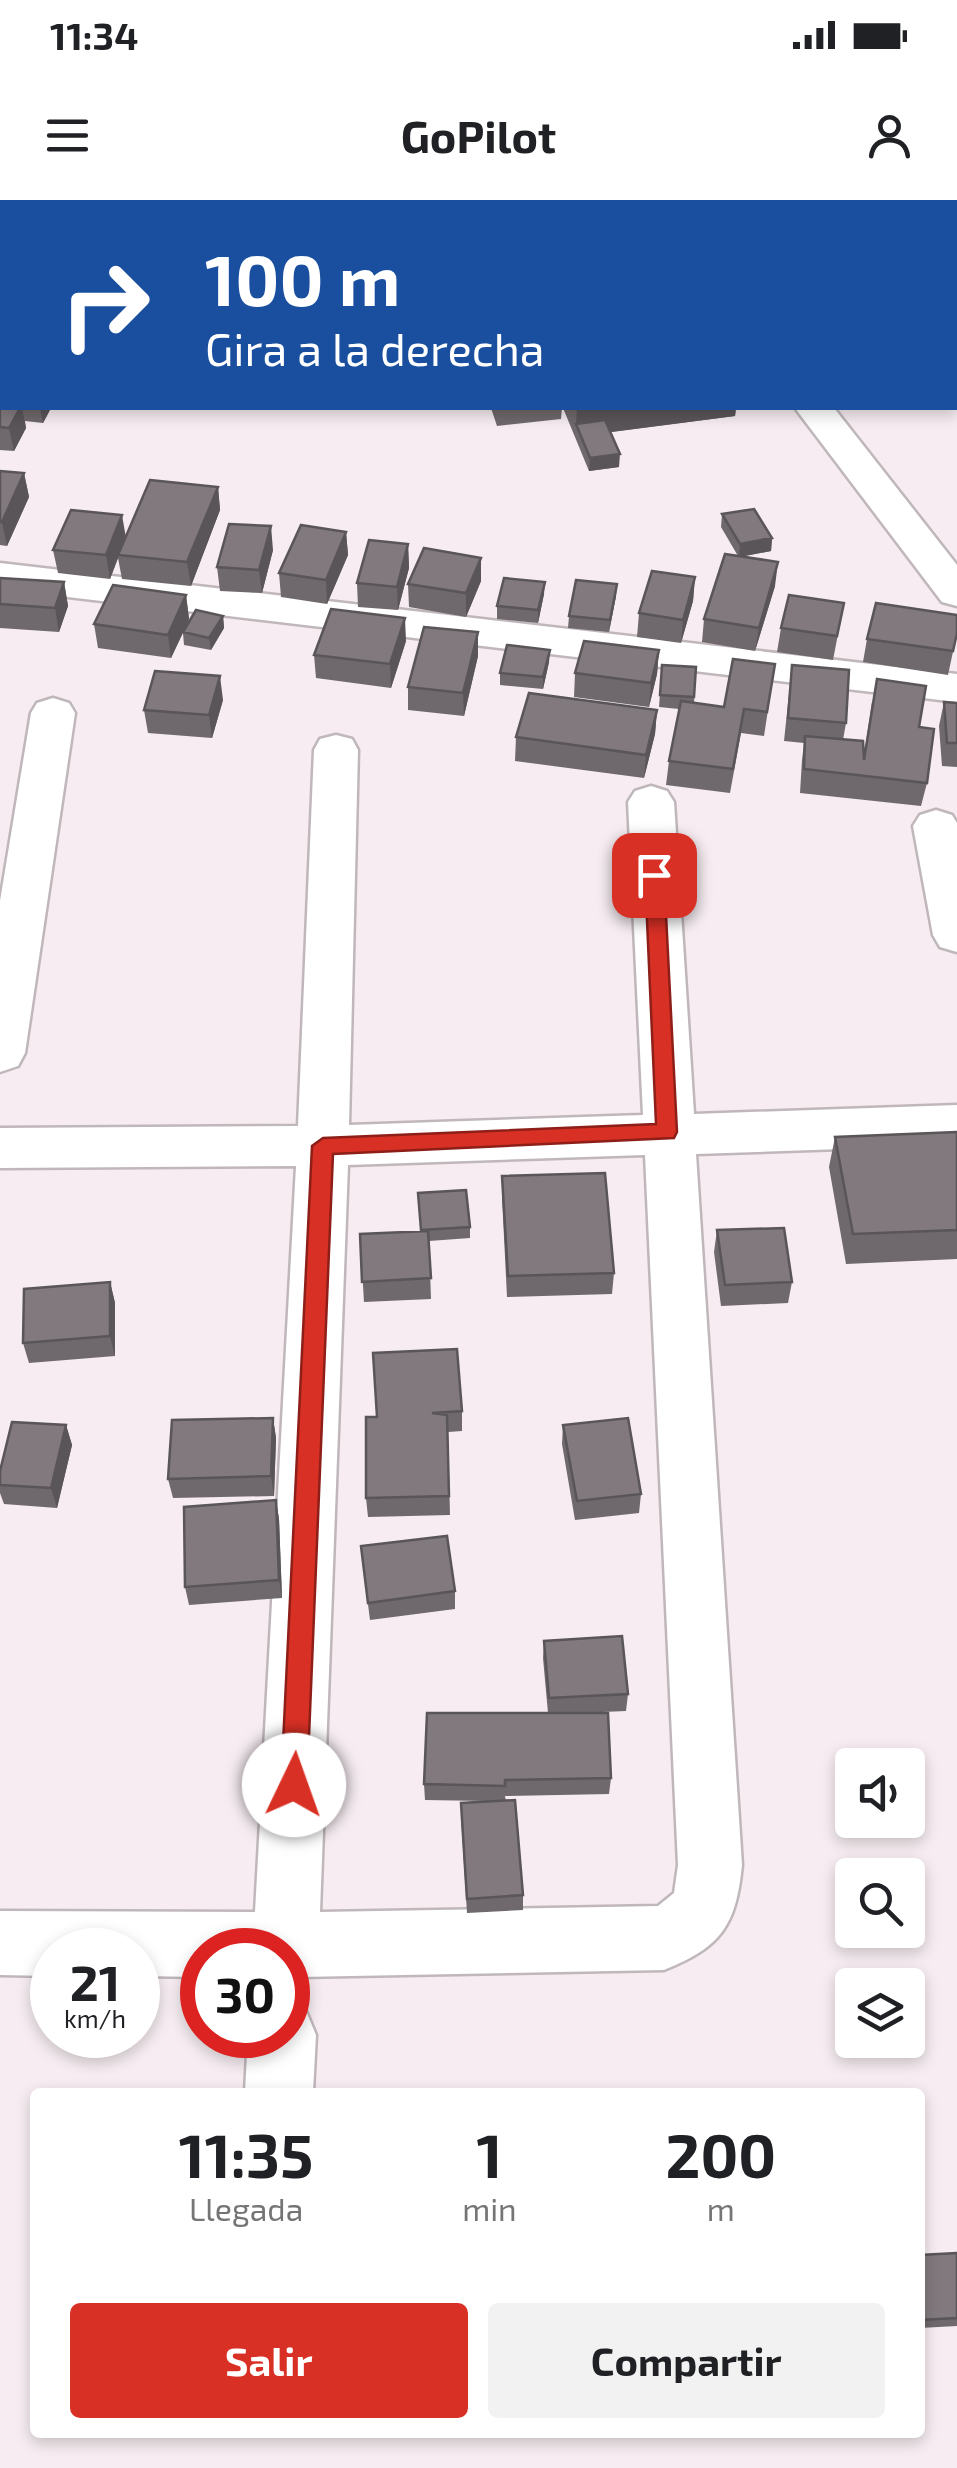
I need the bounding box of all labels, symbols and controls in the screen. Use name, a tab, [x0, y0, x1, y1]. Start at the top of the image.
text: 11:34	[50, 12, 138, 58]
icon: menu	[40, 108, 95, 163]
text: GoPilot	[401, 108, 556, 162]
icon: person	[862, 108, 917, 163]
text: 100 m	[205, 236, 400, 320]
icon: right	[40, 240, 170, 370]
text: Gira a la derecha	[205, 321, 544, 375]
pin	[612, 833, 697, 918]
icon: arrive	[627, 848, 682, 903]
position arrow	[242, 1733, 346, 1837]
map controls	[835, 1748, 925, 2058]
button: sound	[835, 1748, 925, 1838]
button: search	[835, 1858, 925, 1948]
speed limit sign: 30	[180, 1928, 310, 2058]
text: 21	[70, 1951, 120, 2011]
button: layers	[835, 1968, 925, 2058]
text: km/h	[64, 2003, 126, 2033]
text: 11:35	[179, 2118, 313, 2190]
text: 1	[476, 2118, 502, 2190]
text: 200	[666, 2118, 776, 2190]
text: Llegada	[189, 2189, 303, 2227]
text: min	[462, 2189, 517, 2227]
text: m	[707, 2189, 735, 2227]
button: Salir	[70, 2303, 468, 2418]
button: Compartir	[488, 2303, 885, 2418]

